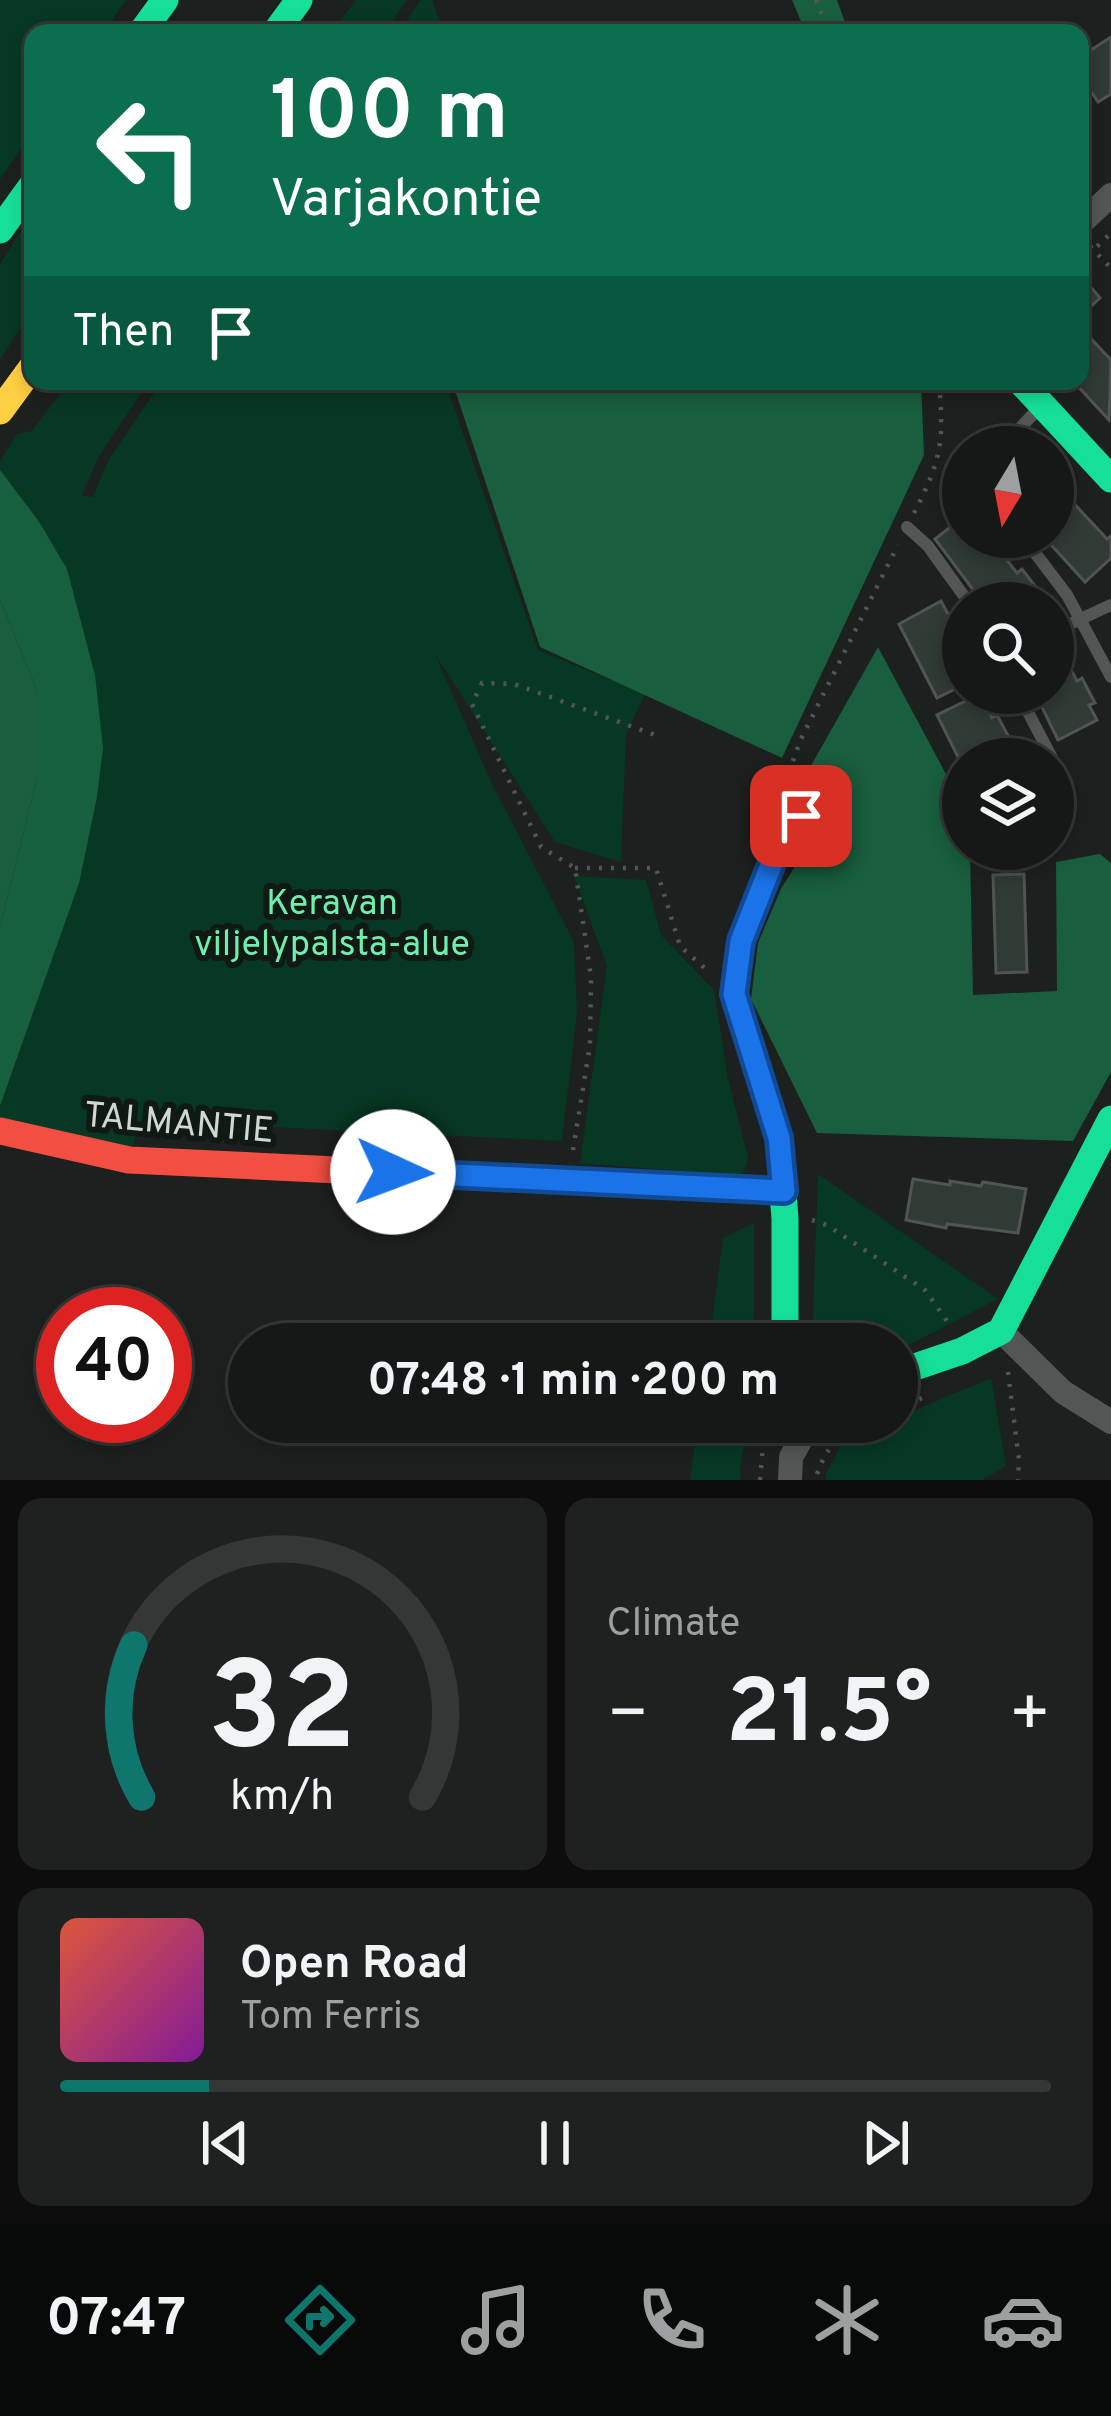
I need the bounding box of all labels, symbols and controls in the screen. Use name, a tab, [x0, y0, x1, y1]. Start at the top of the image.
text: 100 m	[270, 63, 509, 169]
icon: left	[72, 72, 228, 228]
text: Varjakontie	[270, 167, 542, 236]
icon: arrive	[198, 300, 264, 366]
text: Then	[72, 305, 174, 362]
north arrow	[942, 426, 1074, 558]
map controls	[942, 426, 1074, 870]
button: search	[942, 582, 1074, 714]
button: layers	[942, 738, 1074, 870]
pin	[750, 765, 852, 867]
icon: arrive	[768, 783, 834, 849]
park label: Keravan viljelypalsta-alue	[194, 882, 470, 969]
street label: TALMANTIE	[82, 1094, 276, 1156]
position arrow	[330, 1109, 456, 1235]
speed limit sign: 40	[36, 1287, 192, 1443]
text: 07:48 · 1 min · 200 m	[367, 1354, 779, 1411]
text: Climate	[607, 1601, 740, 1650]
text: 32	[208, 1636, 357, 1794]
text: 21.5°	[726, 1661, 932, 1774]
text: −	[607, 1676, 649, 1759]
text: +	[1008, 1676, 1051, 1759]
text: km/h	[230, 1771, 334, 1825]
text: Open Road	[240, 1937, 468, 1994]
text: Tom Ferris	[240, 1994, 421, 2043]
icon: previous	[192, 2110, 258, 2176]
icon: pause	[522, 2110, 588, 2176]
icon: next	[853, 2110, 919, 2176]
icon: directions	[278, 2278, 362, 2362]
icon: music	[454, 2278, 538, 2362]
icon: phone	[630, 2278, 714, 2362]
icon: climate	[805, 2278, 889, 2362]
icon: car	[981, 2278, 1065, 2362]
text: 07:47	[46, 2286, 186, 2355]

